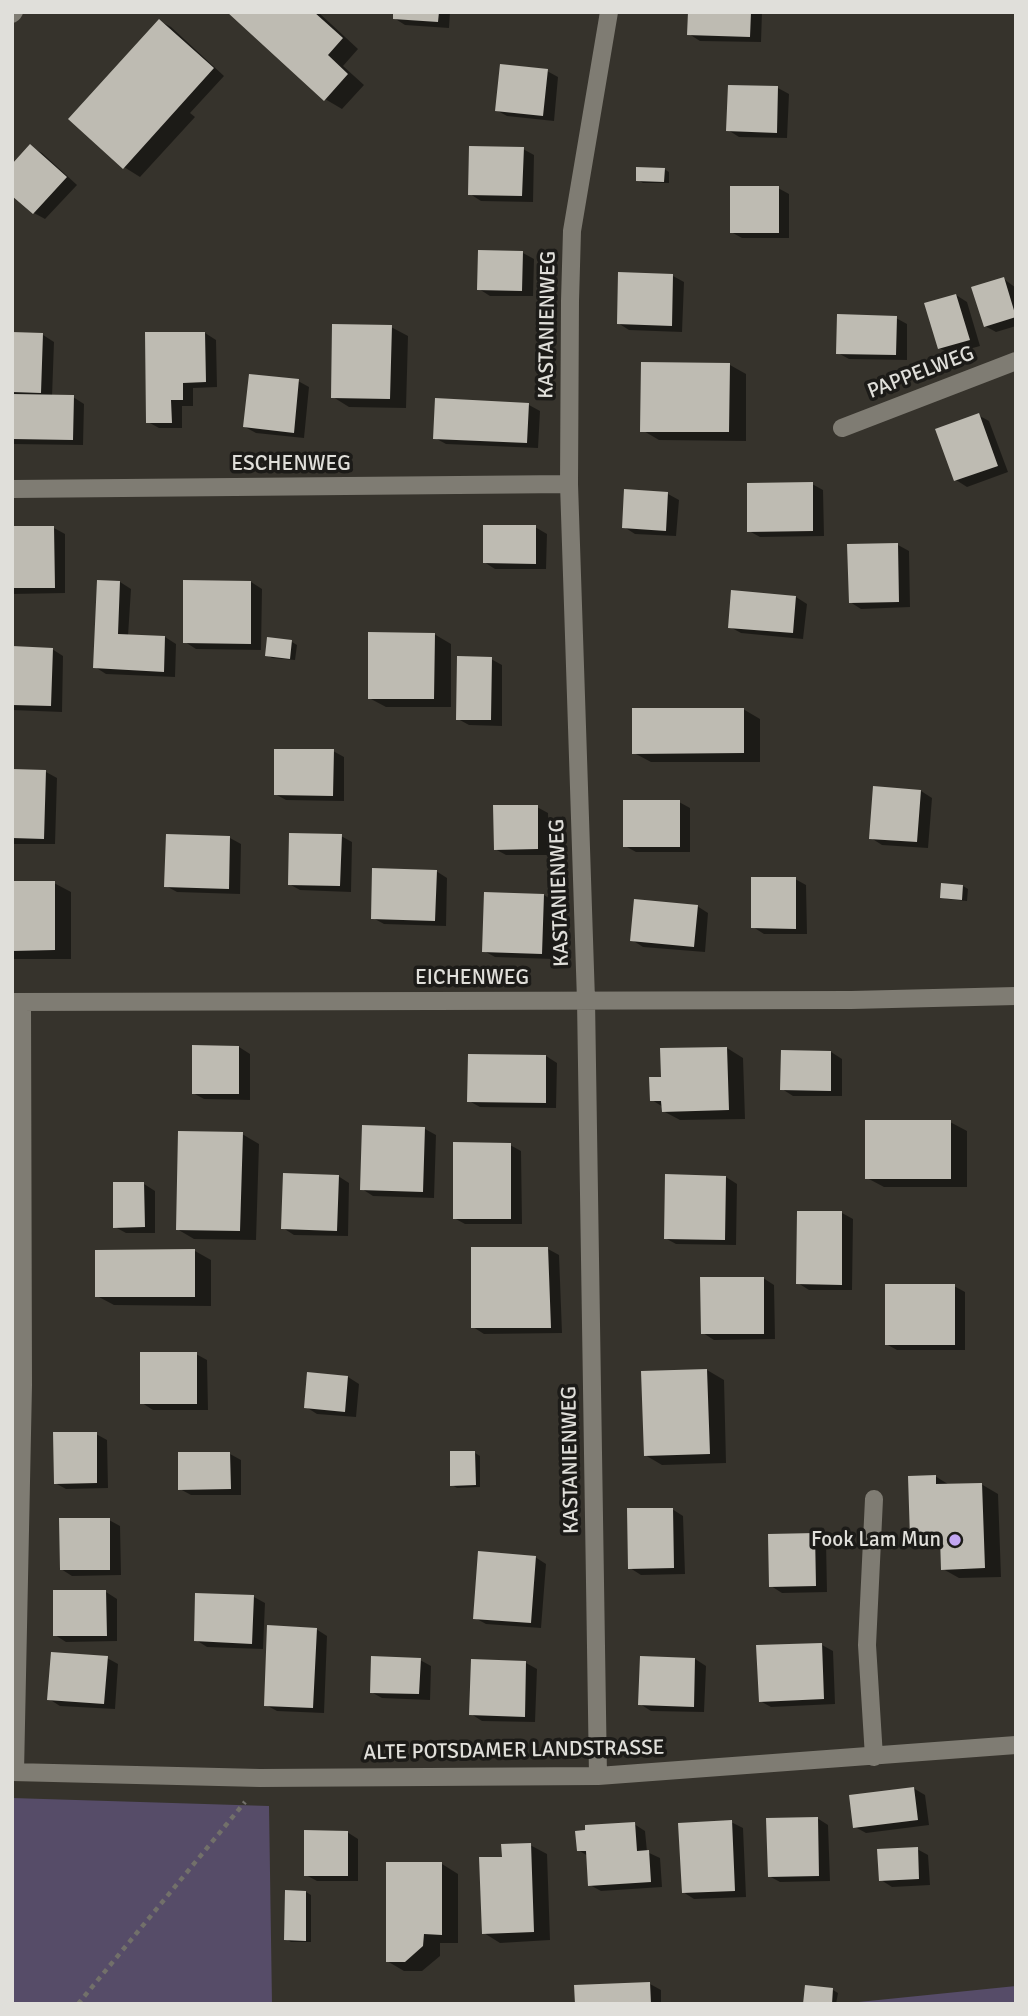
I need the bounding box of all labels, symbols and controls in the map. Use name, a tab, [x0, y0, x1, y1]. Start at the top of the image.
street label: KASTANIENWEG	[534, 251, 562, 399]
street label: PAPPELWEG	[864, 341, 978, 405]
street label: ESCHENWEG	[231, 451, 351, 477]
street label: KASTANIENWEG	[545, 819, 575, 967]
street label: EICHENWEG	[415, 965, 529, 991]
street label: KASTANIENWEG	[557, 1386, 585, 1534]
place label: Fook Lam Mun	[811, 1527, 941, 1553]
marker: Fook Lam Mun	[947, 1532, 963, 1548]
street label: ALTE POTSDAMER LANDSTRASSE	[363, 1736, 665, 1766]

